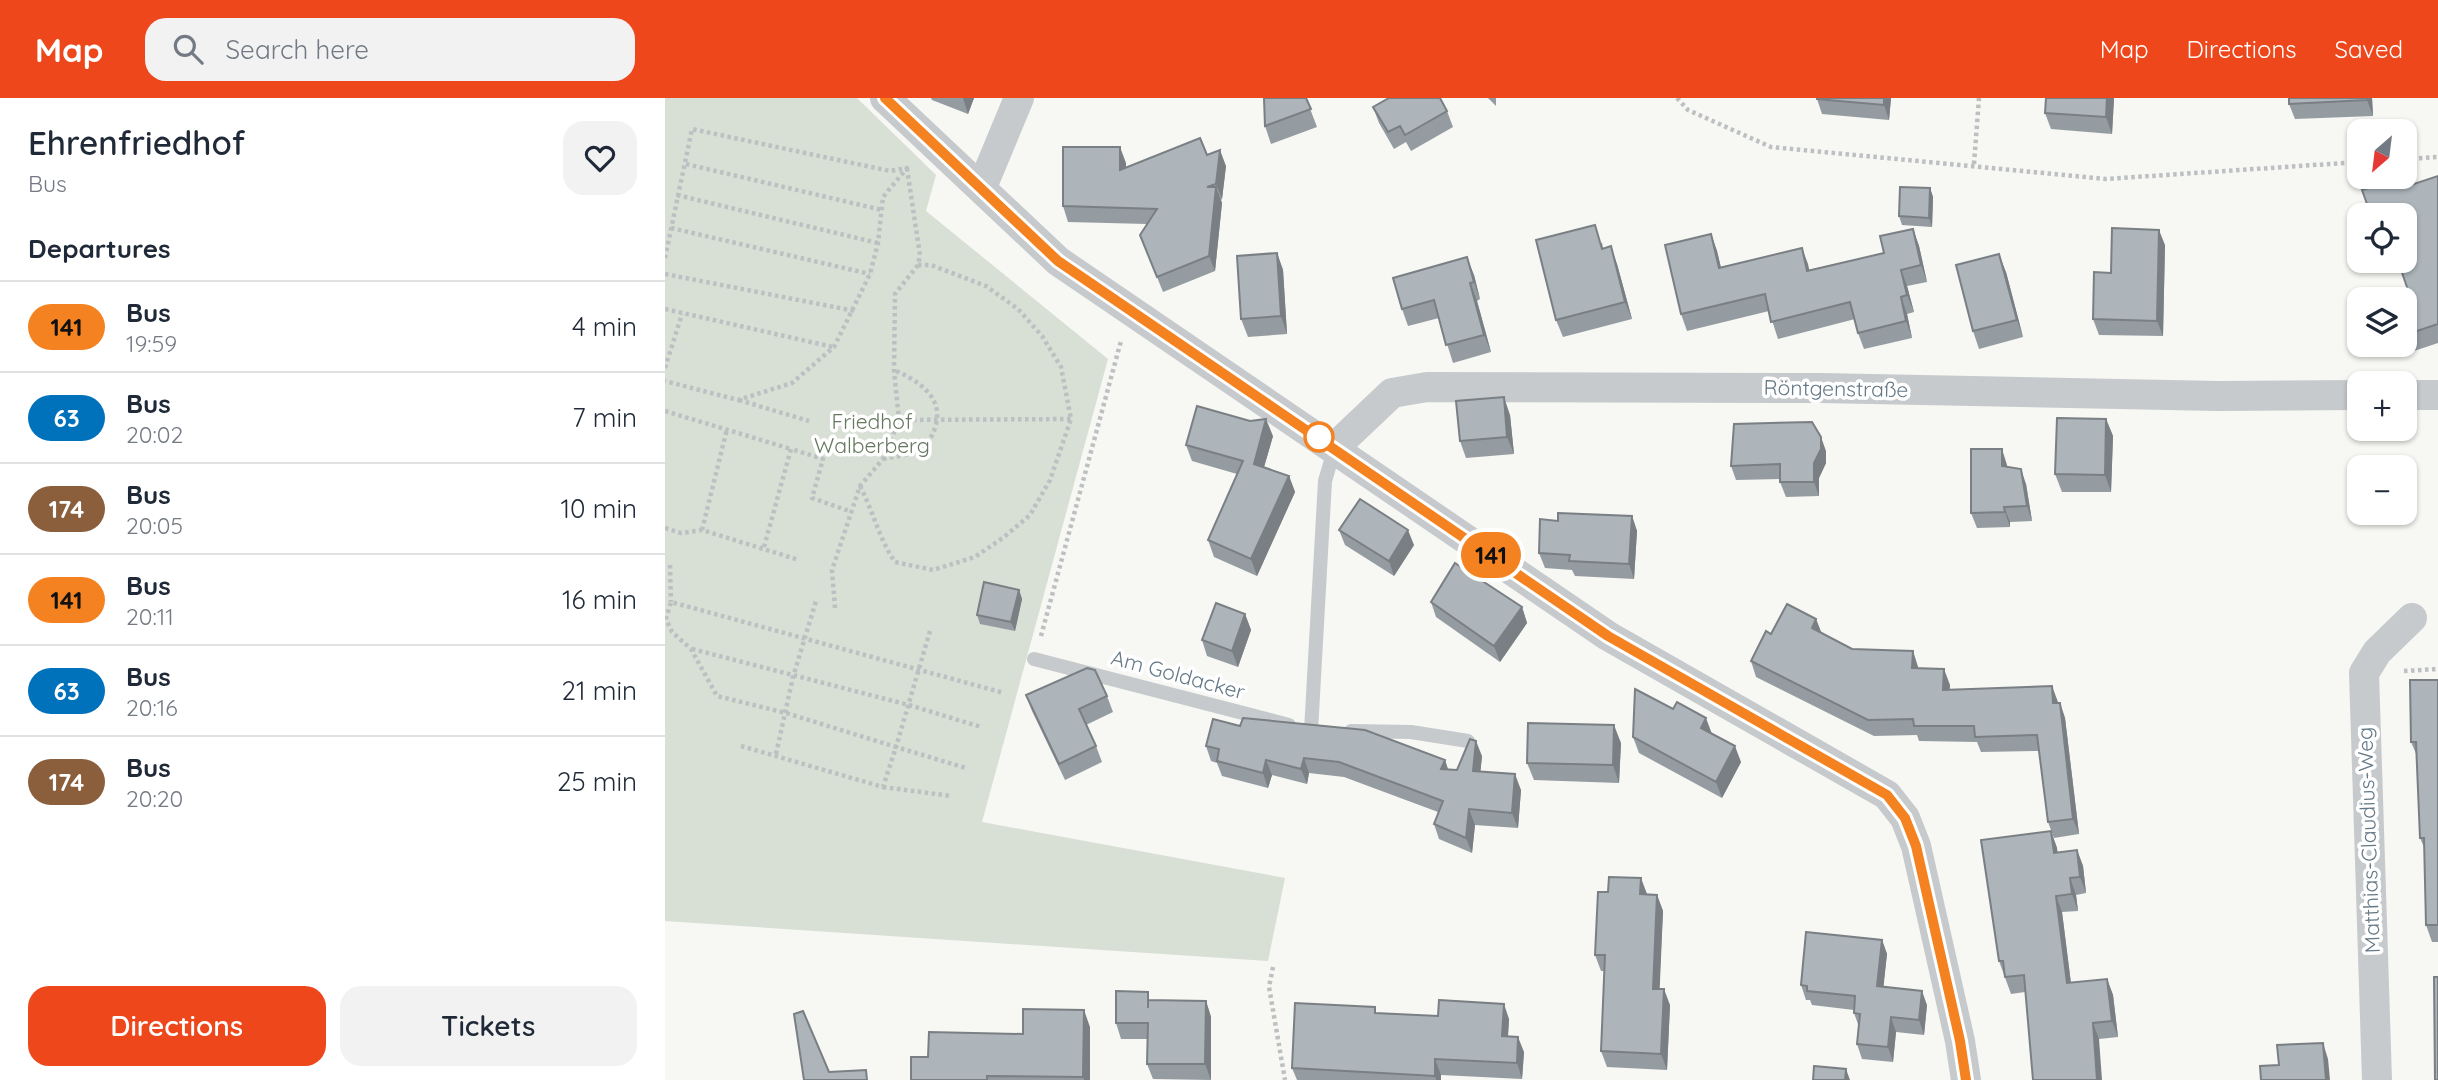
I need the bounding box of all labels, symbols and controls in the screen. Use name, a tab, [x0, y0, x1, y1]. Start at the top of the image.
search box	[145, 18, 635, 81]
text: Map	[35, 29, 103, 70]
icon: search	[169, 30, 207, 68]
text: Search here	[225, 33, 369, 66]
text: Map	[2100, 34, 2149, 64]
text: Directions	[2187, 34, 2297, 64]
text: Saved	[2335, 34, 2403, 64]
north arrow	[2347, 119, 2417, 189]
map controls	[2347, 119, 2417, 525]
button: heart	[563, 121, 637, 195]
text: Ehrenfriedhof	[28, 122, 245, 163]
text: Bus	[28, 169, 67, 198]
button: locate	[2347, 203, 2417, 273]
text: Departures	[28, 232, 171, 265]
button: layers	[2347, 287, 2417, 357]
text: Bus	[126, 296, 171, 329]
text: 4 min	[572, 310, 637, 343]
text: 141	[50, 312, 83, 342]
text: 19:59	[126, 329, 177, 358]
button: +	[2347, 371, 2417, 441]
street label: Röntgenstraße	[1763, 374, 1909, 402]
text: Bus	[126, 387, 171, 420]
text: 7 min	[572, 401, 637, 434]
text: 63	[53, 403, 80, 433]
park label: Friedhof Walberberg	[814, 408, 930, 458]
text: 20:02	[126, 420, 183, 449]
unlabelled marker	[1304, 422, 1334, 452]
button: −	[2347, 455, 2417, 525]
text: Bus	[126, 478, 171, 511]
text: 10 min	[561, 492, 637, 525]
text: 174	[49, 494, 84, 524]
text: 20:05	[126, 511, 183, 540]
line badge: 141	[1451, 532, 1531, 578]
text: 141	[1475, 540, 1507, 570]
text: Bus	[126, 569, 171, 602]
text: 16 min	[562, 583, 637, 616]
text: 141	[50, 585, 83, 615]
text: 20:11	[126, 602, 174, 631]
street label: Am Goldacker	[1109, 644, 1248, 704]
text: Bus	[126, 660, 171, 693]
text: 21 min	[562, 674, 637, 707]
text: 63	[53, 676, 80, 706]
text: 20:16	[126, 693, 178, 722]
street label: Matthias-Claudius-Weg	[2351, 726, 2385, 954]
text: Bus	[126, 751, 171, 784]
text: 25 min	[557, 765, 637, 798]
text: 174	[49, 767, 84, 797]
text: 20:20	[126, 784, 183, 813]
button: Directions	[28, 986, 326, 1066]
button: Tickets	[340, 986, 637, 1066]

